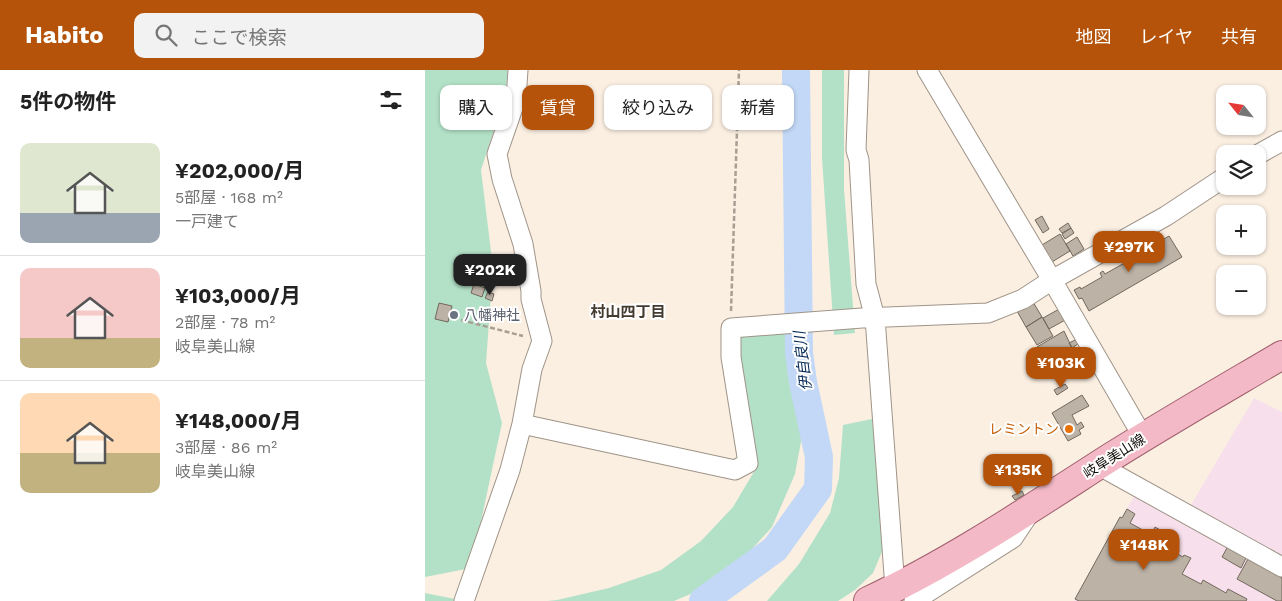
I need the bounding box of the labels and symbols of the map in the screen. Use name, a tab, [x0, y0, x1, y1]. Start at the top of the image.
north arrow	[1216, 85, 1266, 135]
pin: ¥297K	[1094, 230, 1164, 273]
pin: ¥202K	[455, 254, 525, 296]
district label: 村山四丁目	[590, 303, 666, 321]
place label: 八幡神社	[464, 307, 520, 323]
marker: 八幡神社	[448, 309, 460, 321]
water label: 伊自良川	[790, 328, 816, 392]
pin: ¥103K	[1026, 346, 1096, 389]
place label: レミントン	[989, 421, 1059, 437]
marker: レミントン	[1063, 423, 1075, 435]
street label: 岐阜美山線	[1080, 431, 1148, 481]
pin: ¥135K	[983, 454, 1053, 496]
pin: ¥148K	[1109, 528, 1179, 571]

